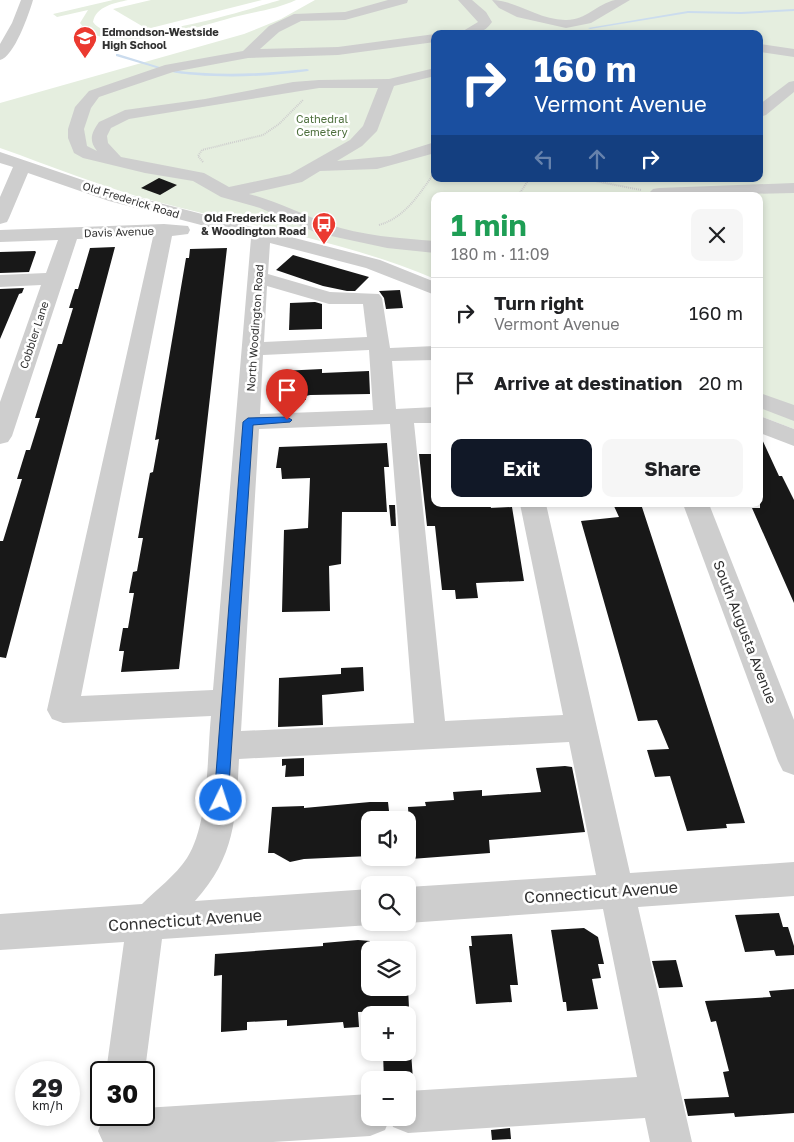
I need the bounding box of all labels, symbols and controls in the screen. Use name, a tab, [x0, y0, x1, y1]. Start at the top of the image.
school or university icon: Edmondson-Westside High School	[72, 25, 98, 59]
place label: Edmondson-Westside High School	[102, 25, 219, 51]
text: 160 m	[534, 48, 636, 90]
icon: right	[451, 50, 516, 115]
text: Vermont Avenue	[534, 90, 707, 117]
park label: Cathedral Cemetery	[296, 112, 348, 138]
icon: left	[530, 145, 558, 173]
icon: ahead	[583, 145, 611, 173]
icon: right	[636, 145, 664, 173]
street label: Old Frederick Road	[81, 179, 181, 220]
text: 1 min	[451, 207, 527, 243]
button: close	[691, 209, 743, 261]
place label: Old Frederick Road & Woodington Road	[201, 211, 306, 237]
bus stop icon: Old Frederick Road & Woodington Road	[311, 211, 337, 245]
street label: Davis Avenue	[84, 224, 154, 239]
text: 180 m · 11:09	[451, 244, 549, 264]
street label: North Woodington Road	[244, 264, 265, 392]
text: Turn right	[494, 291, 584, 314]
street label: Cobbler Lane	[16, 299, 51, 370]
icon: right	[451, 299, 479, 327]
text: 160 m	[689, 301, 743, 324]
text: Vermont Avenue	[494, 314, 620, 334]
pin	[266, 369, 308, 420]
icon: arrive	[451, 369, 479, 397]
text: Arrive at destination	[494, 371, 682, 394]
text: 20 m	[699, 371, 743, 394]
icon: arrive	[273, 376, 301, 404]
button: Exit	[451, 439, 592, 497]
button: Share	[602, 439, 743, 497]
street label: South Augusta Avenue	[710, 558, 781, 706]
position arrow	[194, 773, 246, 825]
map controls	[361, 811, 416, 1126]
button: sound	[361, 811, 416, 866]
button: search	[361, 876, 416, 931]
street label: Connecticut Avenue	[523, 877, 679, 907]
street label: Connecticut Avenue	[107, 905, 263, 935]
button: layers	[361, 941, 416, 996]
button: +	[361, 1006, 416, 1061]
speed limit sign: 30	[90, 1061, 155, 1126]
button: −	[361, 1071, 416, 1126]
text: 29	[32, 1072, 63, 1103]
text: km/h	[32, 1098, 63, 1113]

